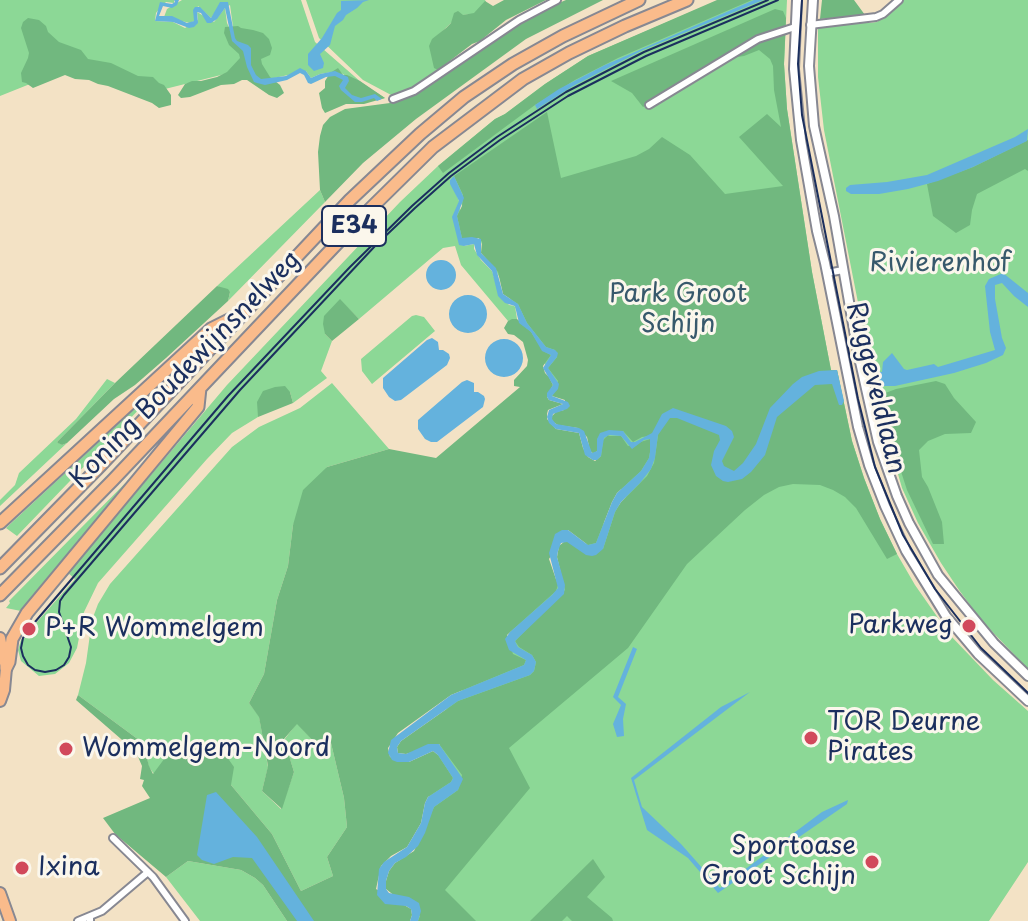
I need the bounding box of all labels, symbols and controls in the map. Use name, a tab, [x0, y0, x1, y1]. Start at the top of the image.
road number: E34	[322, 206, 386, 246]
street label: Koning Boudewijnsnelweg	[64, 245, 308, 495]
park label: Rivierenhof	[869, 248, 1011, 280]
park label: Park Groot Schijn	[609, 279, 747, 340]
street label: Ruggeveldlaan	[839, 299, 911, 477]
place label: Parkweg	[848, 610, 953, 642]
place label: P+R Wommelgem	[45, 613, 264, 645]
marker: Parkweg	[960, 617, 978, 635]
marker: P+R Wommelgem	[20, 620, 38, 638]
place label: TOR Deurne Pirates	[827, 707, 980, 768]
marker: TOR Deurne Pirates	[802, 729, 820, 747]
place label: Wommelgem-Noord	[82, 733, 330, 765]
marker: Wommelgem-Noord	[57, 740, 75, 758]
place label: Sportoase Groot Schijn	[701, 831, 856, 892]
place label: Ixina	[38, 852, 100, 884]
marker: Sportoase Groot Schijn	[863, 853, 881, 871]
marker: Ixina	[13, 859, 31, 877]

